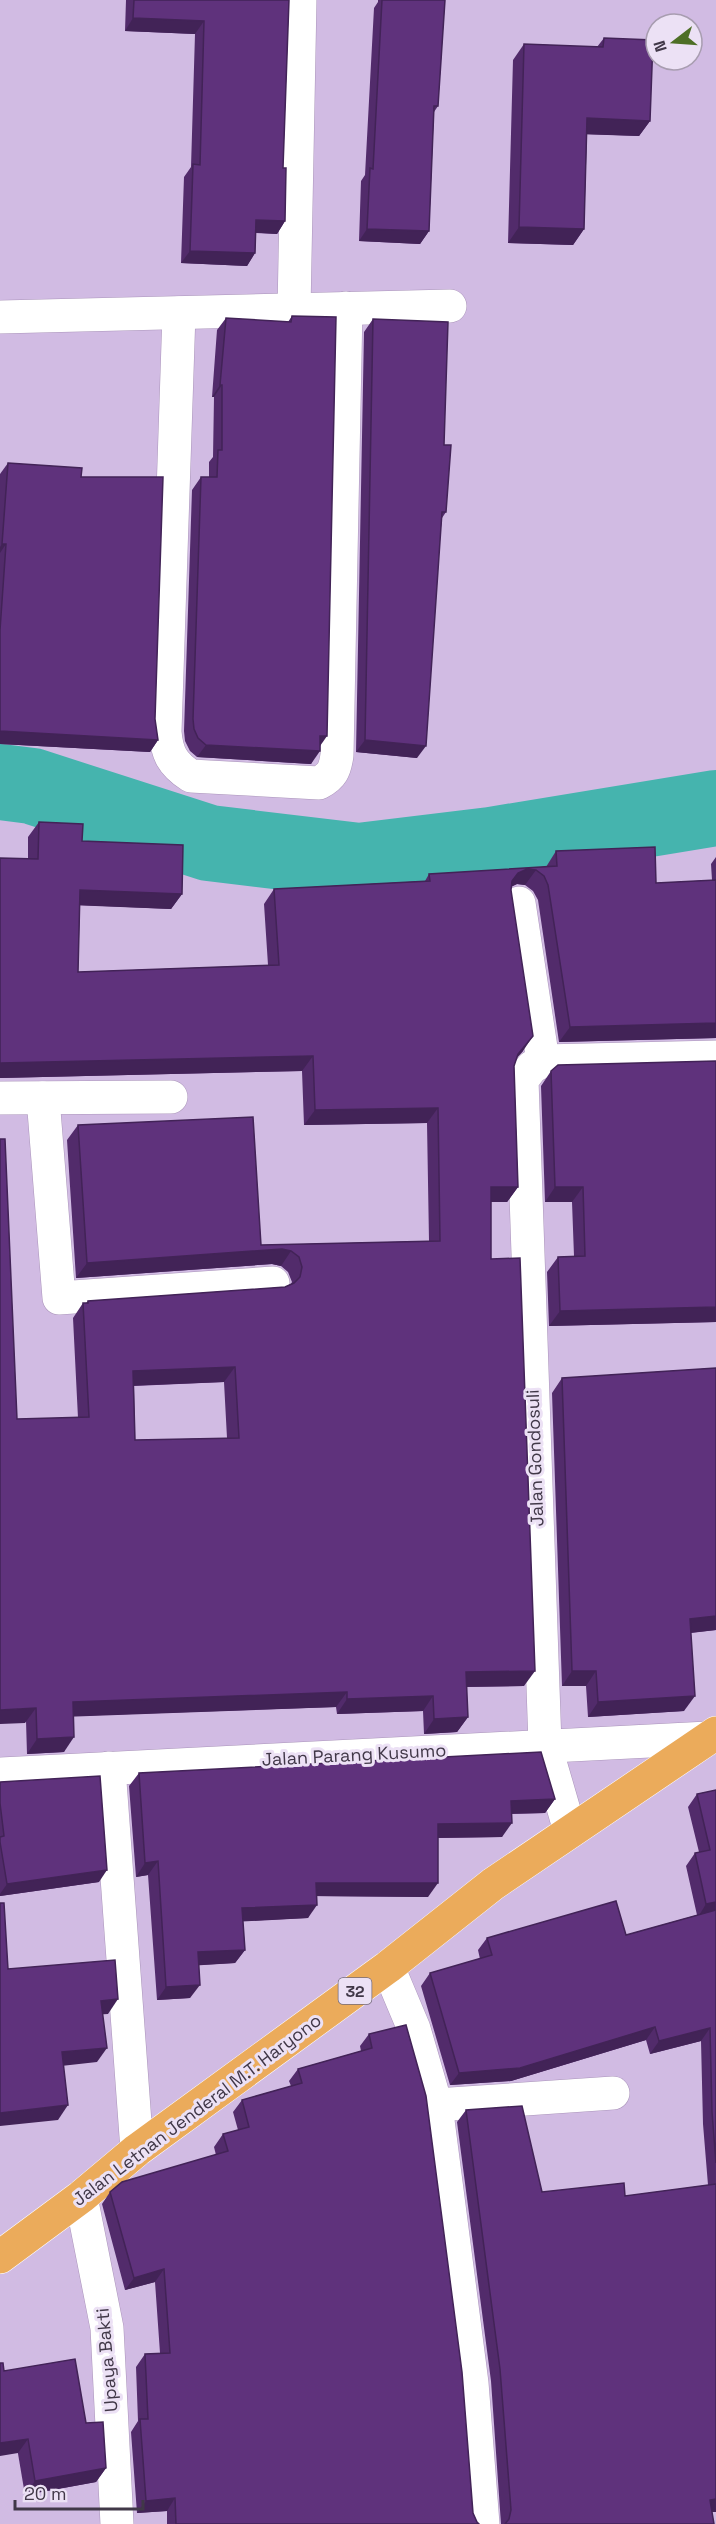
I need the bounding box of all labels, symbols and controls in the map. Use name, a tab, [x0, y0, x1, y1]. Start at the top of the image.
north arrow	[644, 12, 704, 72]
text: N	[649, 38, 672, 54]
street label: Jalan Gondosuli	[521, 1389, 548, 1527]
street label: Jalan Parang Kusumo	[261, 1738, 447, 1771]
road number: 32	[338, 1978, 372, 2004]
street label: Jalan Letnan Jenderal M.T. Haryono	[68, 2008, 326, 2211]
street label: Upaya Bakti	[90, 2307, 123, 2413]
scale bar	[15, 2473, 142, 2511]
text: 20 m	[24, 2482, 67, 2505]

